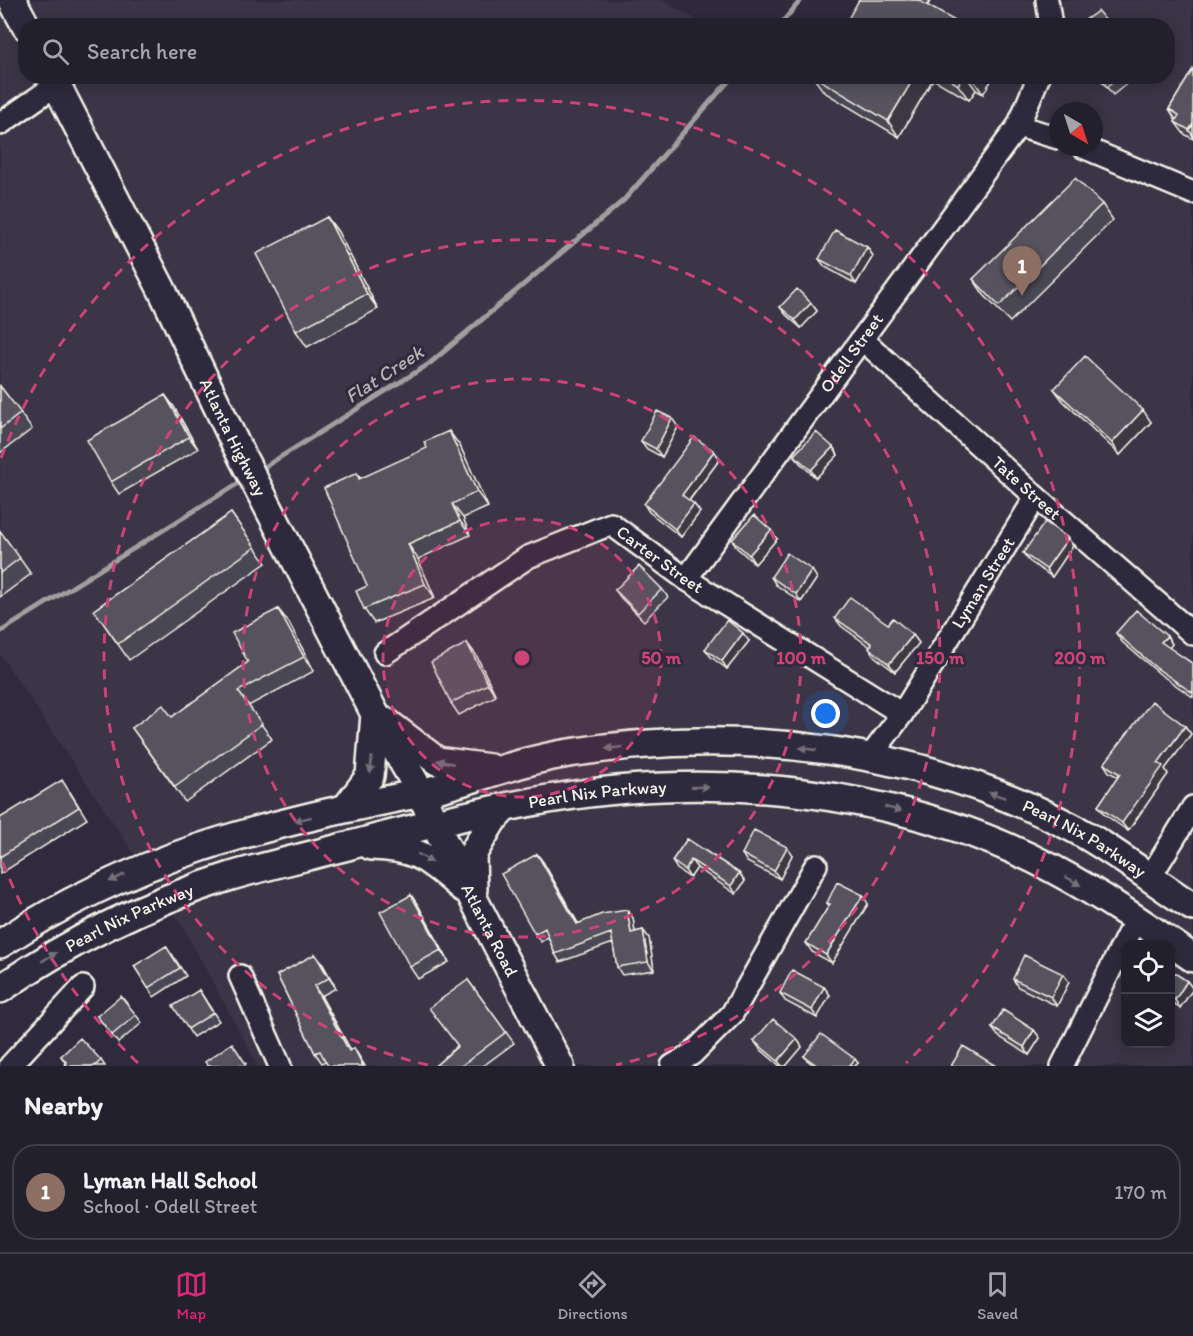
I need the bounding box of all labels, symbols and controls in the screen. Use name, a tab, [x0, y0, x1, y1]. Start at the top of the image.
search box	[18, 18, 1175, 84]
icon: search	[39, 35, 72, 68]
text: Search here	[87, 38, 197, 65]
north arrow	[1049, 102, 1103, 156]
pin: 1	[1002, 246, 1042, 296]
street label: Odell Street	[815, 309, 888, 397]
water label: Flat Creek	[340, 339, 429, 408]
street label: Atlanta Highway	[195, 375, 272, 500]
street label: Tate Street	[987, 451, 1066, 525]
street label: Carter Street	[612, 521, 708, 598]
street label: Lyman Street	[947, 533, 1020, 632]
text: 50 m	[641, 647, 682, 669]
text: 100 m	[776, 647, 827, 669]
text: 150 m	[916, 647, 965, 669]
text: 200 m	[1055, 647, 1106, 669]
centre of rings	[512, 648, 532, 668]
your location	[811, 699, 840, 728]
one-way arrow	[605, 744, 624, 753]
one-way arrow	[799, 744, 818, 754]
one-way arrow	[366, 755, 376, 774]
one-way arrow	[436, 756, 454, 766]
street label: Pearl Nix Parkway	[526, 776, 667, 813]
one-way arrow	[690, 782, 709, 792]
one-way arrow	[988, 790, 1006, 800]
street label: Pearl Nix Parkway	[1019, 794, 1151, 883]
one-way arrow	[884, 805, 902, 815]
one-way arrow	[293, 814, 312, 824]
one-way arrow	[417, 853, 433, 864]
one-way arrow	[109, 873, 126, 882]
one-way arrow	[1065, 876, 1081, 887]
street label: Pearl Nix Parkway	[61, 879, 197, 957]
street label: Atlanta Road	[456, 880, 523, 981]
map controls	[1121, 940, 1175, 1048]
button: locate	[1121, 940, 1175, 994]
one-way arrow	[41, 951, 57, 962]
button: layers	[1121, 994, 1175, 1048]
text: Nearby	[24, 1089, 103, 1121]
text: Lyman Hall School	[83, 1167, 257, 1194]
text: 1	[41, 1180, 50, 1204]
text: 170 m	[1114, 1180, 1167, 1204]
text: School · Odell Street	[83, 1194, 257, 1218]
tab: Map	[175, 1268, 208, 1323]
tab: Directions	[557, 1268, 628, 1323]
tab: Saved	[977, 1268, 1018, 1323]

